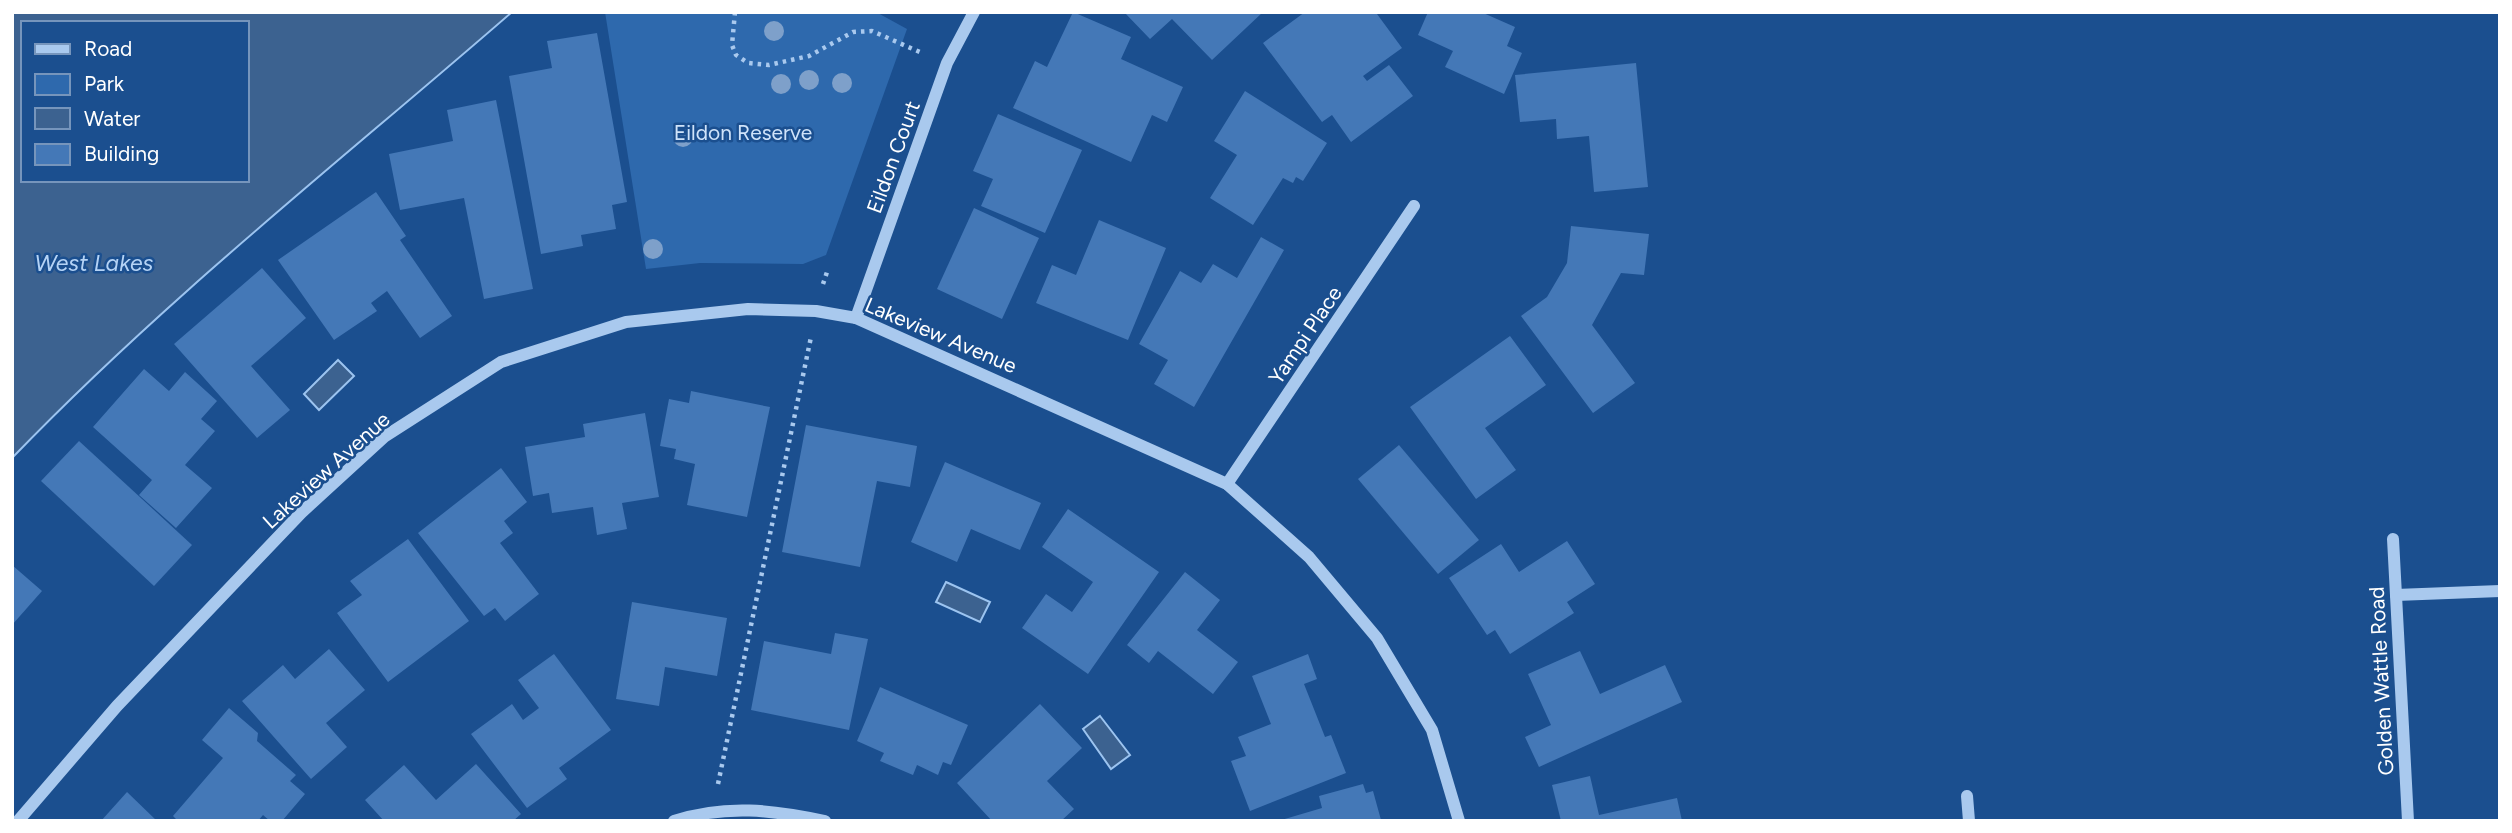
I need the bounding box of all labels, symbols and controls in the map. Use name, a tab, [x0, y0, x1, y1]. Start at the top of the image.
legend	[21, 21, 248, 182]
text: Road	[84, 36, 132, 61]
text: Park	[84, 71, 125, 96]
street label: Eildon Court	[861, 98, 925, 216]
text: Water	[84, 106, 140, 131]
park label: Eildon Reserve	[674, 120, 812, 145]
text: Building	[84, 141, 159, 166]
water label: West Lakes	[35, 249, 154, 277]
street label: Yampi Place	[1263, 281, 1347, 389]
street label: Lakeview Avenue	[861, 292, 1021, 378]
street label: Lakeview Avenue	[257, 406, 395, 534]
street label: Golden Wattle Road	[2364, 586, 2398, 776]

